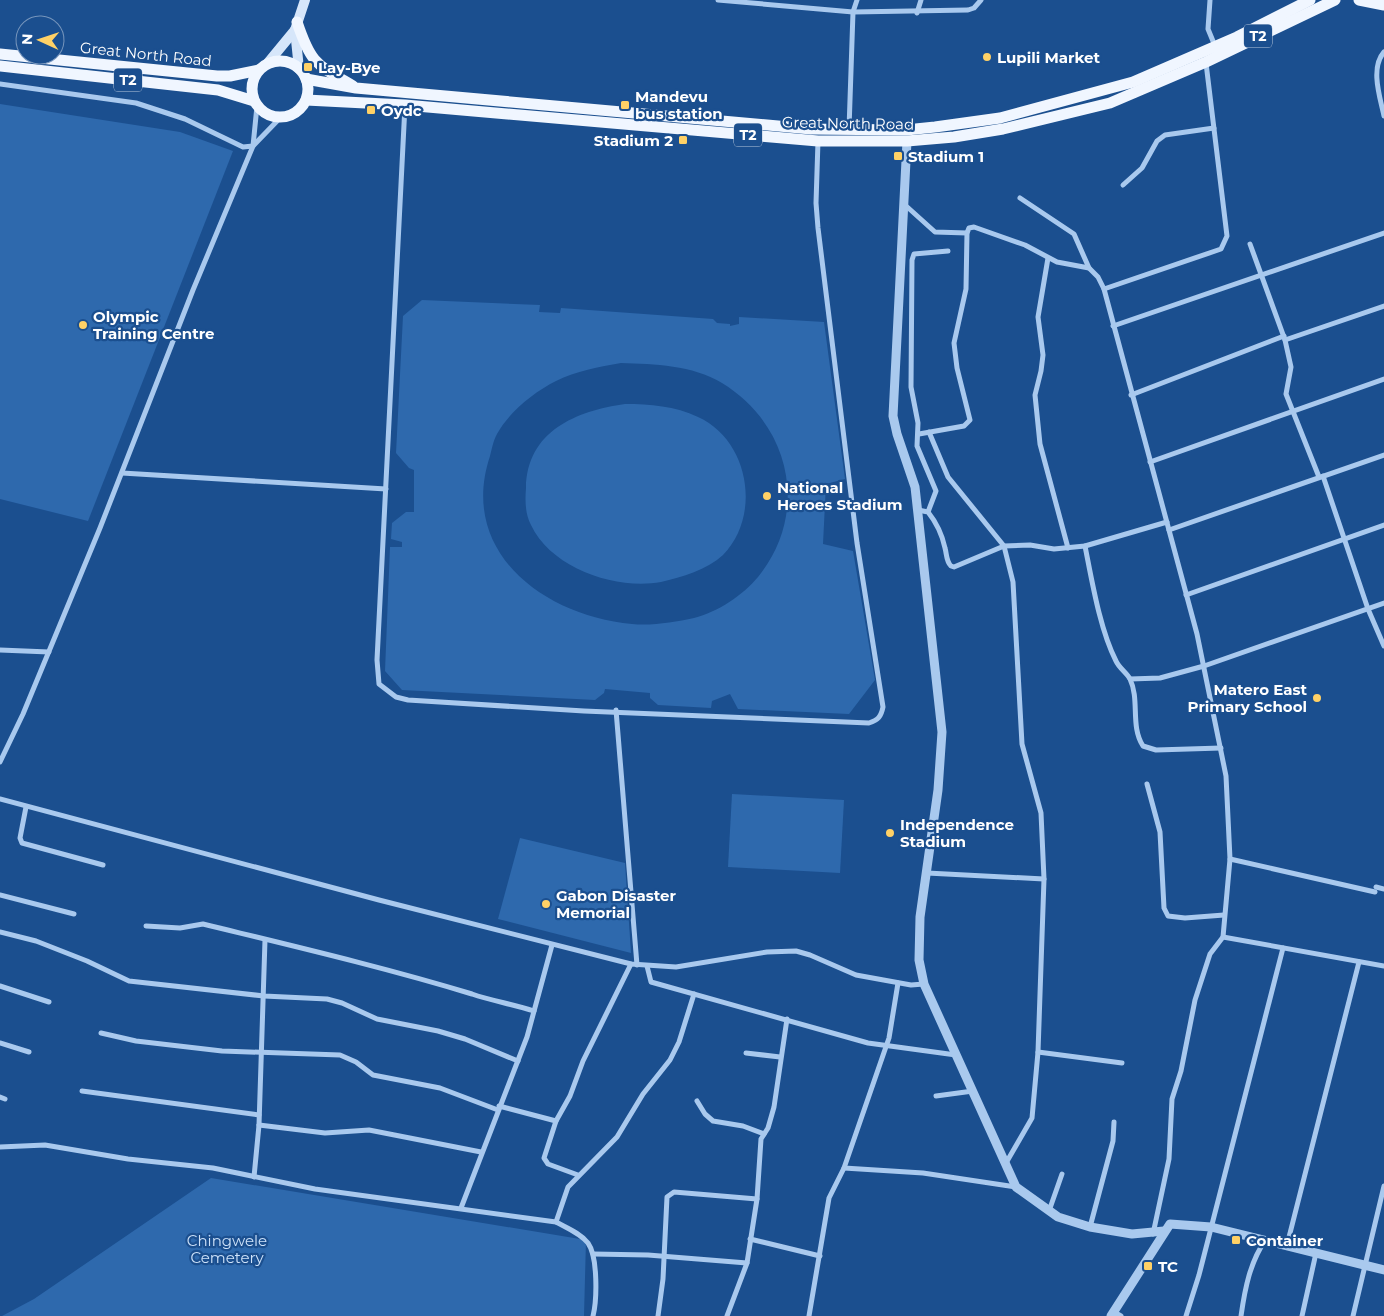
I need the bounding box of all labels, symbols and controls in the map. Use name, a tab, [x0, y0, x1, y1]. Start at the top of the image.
north arrow	[15, 15, 65, 65]
road number: T2	[1244, 24, 1272, 48]
text: N	[18, 33, 36, 45]
street label: Great North Road	[79, 38, 213, 70]
place label: Lupili Market	[997, 48, 1100, 67]
marker: Lupili Market	[981, 51, 993, 63]
place label: Lay-Bye	[318, 58, 380, 77]
marker: Lay-Bye	[302, 61, 314, 73]
road number: T2	[114, 68, 142, 92]
place label: Mandevu bus station	[635, 87, 723, 123]
marker: Mandevu bus station	[619, 99, 631, 111]
place label: Oydc	[381, 101, 422, 120]
marker: Oydc	[365, 104, 377, 116]
street label: Great North Road	[782, 112, 914, 134]
road number: T2	[734, 124, 762, 146]
place label: Stadium 2	[594, 131, 673, 150]
marker: Stadium 2	[677, 134, 689, 146]
place label: Stadium 1	[908, 147, 984, 166]
marker: Stadium 1	[892, 150, 904, 162]
place label: Olympic Training Centre	[93, 307, 215, 343]
marker: Olympic Training Centre	[77, 319, 89, 331]
place label: National Heroes Stadium	[777, 478, 903, 514]
marker: National Heroes Stadium	[761, 490, 773, 502]
place label: Matero East Primary School	[1188, 680, 1307, 716]
marker: Matero East Primary School	[1311, 692, 1323, 704]
place label: Independence Stadium	[900, 815, 1014, 851]
marker: Independence Stadium	[884, 827, 896, 839]
place label: Gabon Disaster Memorial	[556, 886, 676, 922]
marker: Gabon Disaster Memorial	[540, 898, 552, 910]
park label: Chingwele Cemetery	[187, 1231, 267, 1267]
place label: Container	[1246, 1231, 1324, 1250]
marker: Container	[1230, 1234, 1242, 1246]
place label: TC	[1158, 1257, 1178, 1276]
marker: TC	[1142, 1260, 1154, 1272]

